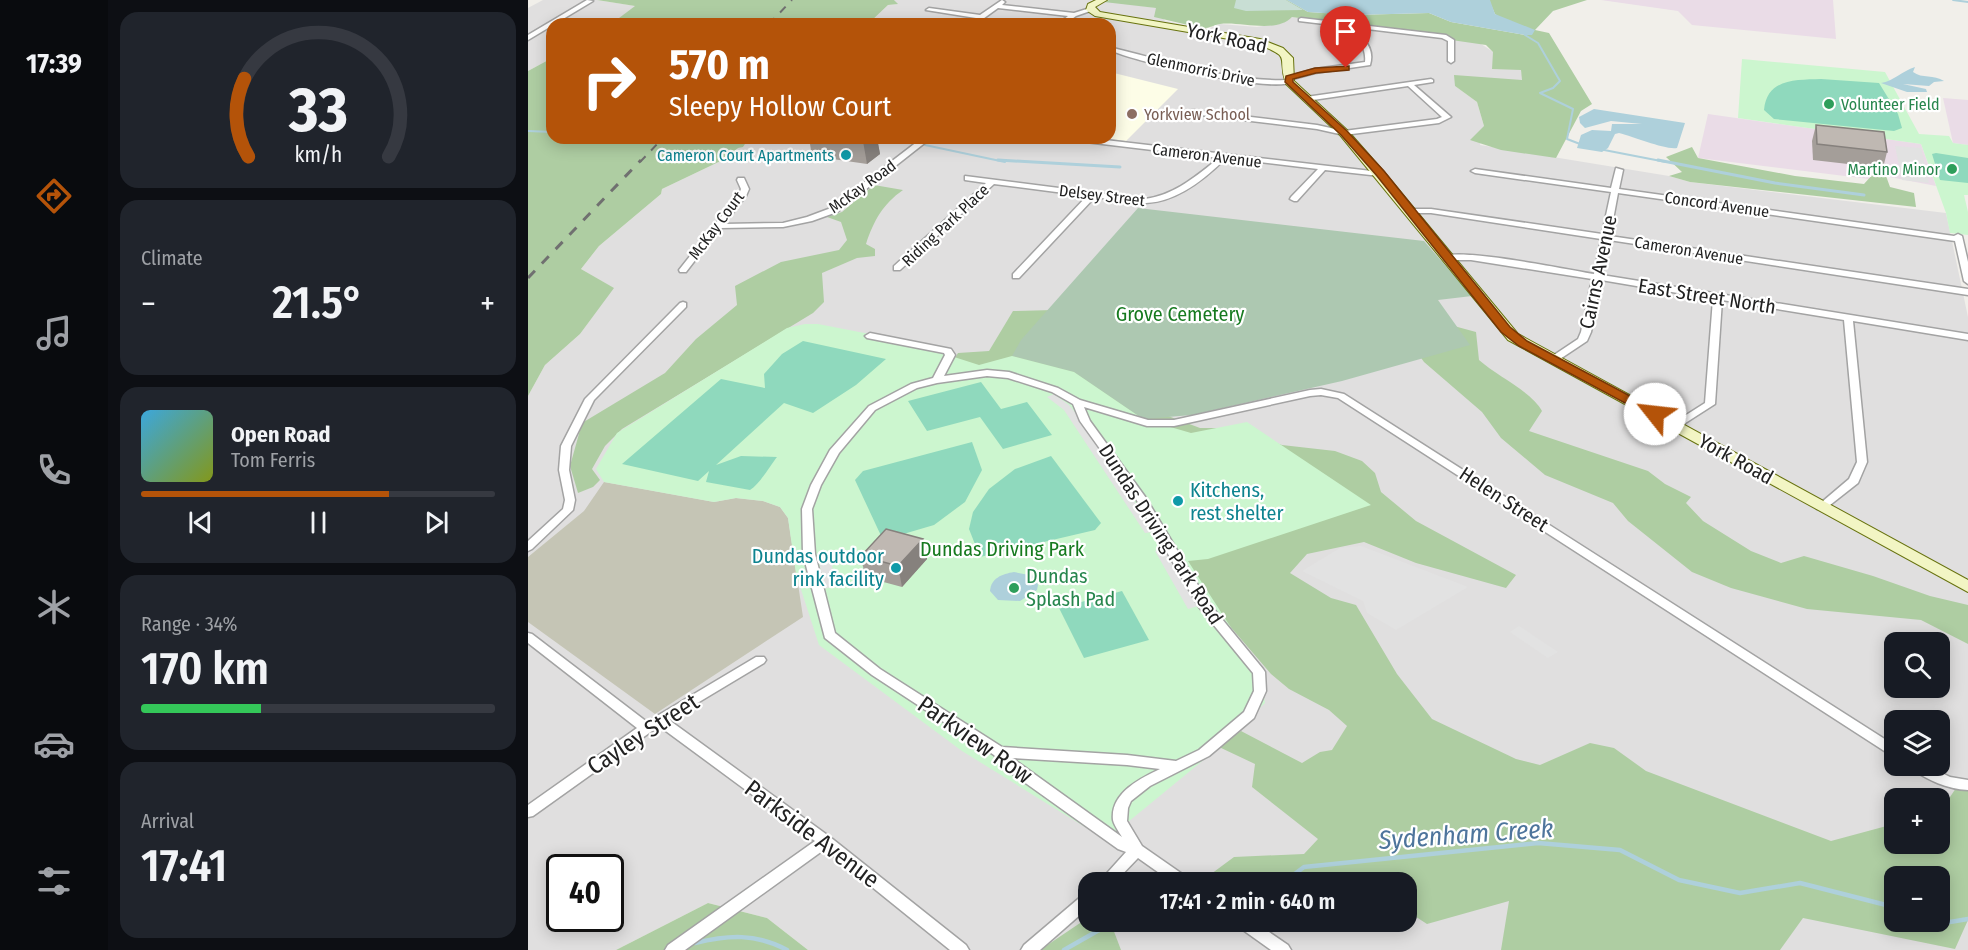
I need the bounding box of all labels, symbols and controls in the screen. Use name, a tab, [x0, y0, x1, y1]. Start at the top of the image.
pin	[1320, 6, 1371, 68]
icon: arrive	[1329, 15, 1362, 48]
street label: York Road	[1185, 18, 1269, 58]
text: 570 m	[669, 40, 770, 90]
icon: right	[570, 42, 648, 120]
text: 17:39	[26, 48, 82, 80]
street label: Glenmorris Drive	[1145, 49, 1257, 90]
text: 33	[287, 73, 348, 148]
text: Sleepy Hollow Court	[669, 91, 891, 123]
place label: Volunteer Field	[1841, 95, 1939, 114]
marker: Volunteer Field	[1822, 97, 1836, 111]
place label: Yorkview School	[1144, 105, 1250, 124]
marker: Yorkview School	[1125, 107, 1139, 121]
street label: Cameron Avenue	[1151, 139, 1263, 172]
text: km/h	[294, 142, 342, 168]
place label: Cameron Court Apartments	[657, 146, 834, 165]
marker: Cameron Court Apartments	[839, 148, 853, 162]
street label: McKay Road	[825, 156, 900, 217]
place label: Martino Minor	[1847, 160, 1940, 179]
marker: Martino Minor	[1945, 162, 1959, 176]
icon: directions	[33, 175, 75, 217]
street label: Riding Park Place	[898, 180, 993, 270]
street label: Delsey Street	[1058, 181, 1147, 210]
street label: McKay Court	[685, 187, 749, 263]
street label: Concord Avenue	[1664, 188, 1770, 221]
street label: Cairns Avenue	[1574, 213, 1622, 331]
street label: Cameron Avenue	[1633, 233, 1745, 268]
text: Climate	[141, 246, 203, 270]
street label: East Street North	[1636, 273, 1778, 319]
text: 21.5°	[272, 276, 364, 330]
text: −	[141, 284, 156, 324]
text: +	[480, 284, 495, 324]
park label: Grove Cemetery	[1116, 302, 1244, 326]
icon: music	[33, 312, 75, 354]
position arrow	[1623, 382, 1687, 446]
text: Open Road	[231, 421, 331, 448]
street label: York Road	[1694, 429, 1778, 489]
street label: Dundas Driving Park Road	[1094, 439, 1228, 629]
text: Tom Ferris	[231, 448, 315, 472]
icon: phone	[33, 449, 75, 491]
street label: Helen Street	[1455, 461, 1553, 537]
place label: Kitchens, rest shelter	[1190, 478, 1283, 525]
marker: Kitchens, rest shelter	[1171, 494, 1185, 508]
icon: previous	[184, 506, 217, 539]
icon: pause	[302, 506, 335, 539]
icon: next	[420, 506, 453, 539]
park label: Dundas Driving Park	[920, 537, 1085, 561]
place label: Dundas outdoor rink facility	[752, 544, 884, 591]
marker: Dundas outdoor rink facility	[889, 561, 903, 575]
place label: Dundas Splash Pad	[1026, 564, 1115, 611]
marker: Dundas Splash Pad	[1007, 581, 1021, 595]
icon: climate	[33, 586, 75, 628]
text: Range · 34%	[141, 612, 237, 636]
map controls	[1884, 632, 1950, 932]
button: search	[1884, 632, 1950, 698]
text: 170 km	[141, 642, 269, 696]
street label: Cayley Street	[582, 687, 704, 780]
street label: Parkview Row	[912, 690, 1038, 790]
button: layers	[1884, 710, 1950, 776]
icon: car	[33, 723, 75, 765]
street label: Parkside Avenue	[739, 774, 885, 894]
button: +	[1884, 788, 1950, 854]
text: Arrival	[141, 809, 194, 833]
water label: Sydenham Creek	[1377, 813, 1555, 856]
text: 17:41	[141, 839, 227, 893]
speed limit sign: 40	[546, 854, 624, 932]
icon: filters	[33, 860, 75, 902]
button: −	[1884, 866, 1950, 932]
text: 17:41 · 2 min · 640 m	[1160, 888, 1335, 915]

